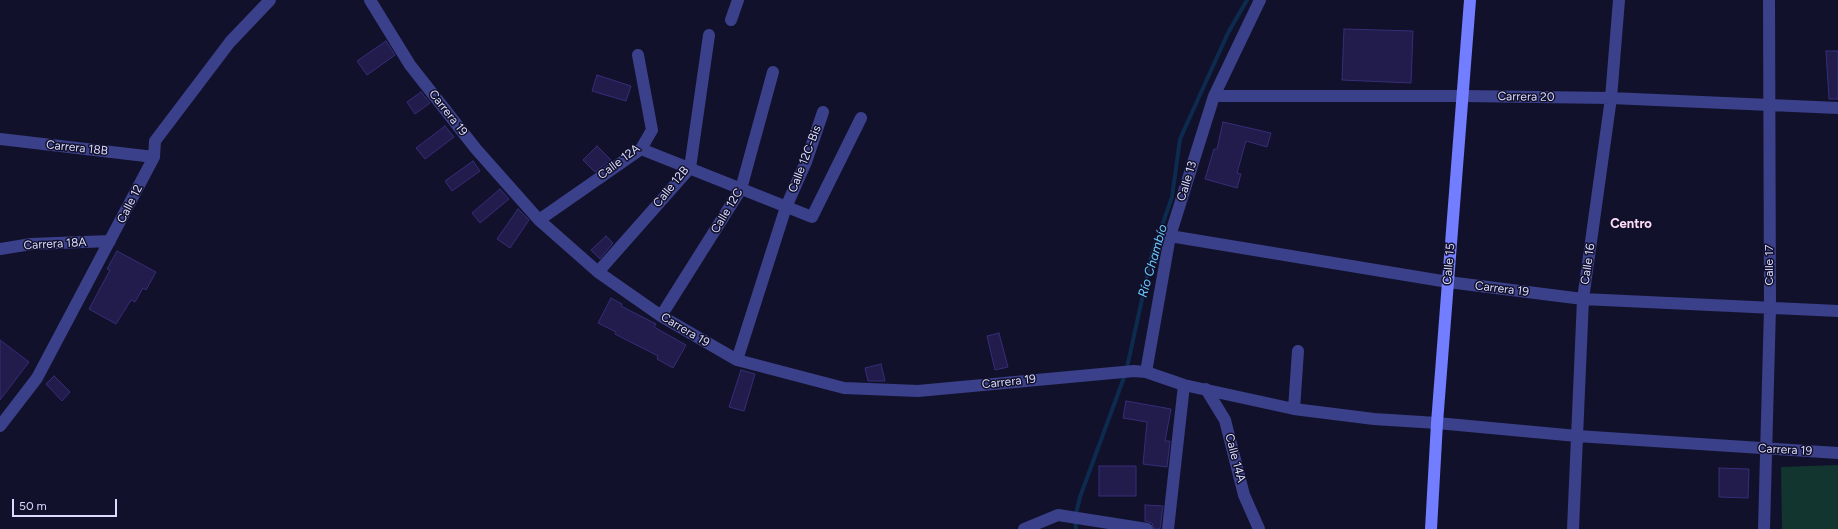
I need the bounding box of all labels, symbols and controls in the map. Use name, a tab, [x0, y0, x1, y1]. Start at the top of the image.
street label: Carrera 19	[426, 87, 470, 139]
street label: Carrera 20	[1497, 89, 1555, 105]
street label: Calle 12C-Bis	[786, 123, 824, 195]
street label: Carrera 18B	[45, 138, 109, 158]
street label: Calle 12A	[595, 141, 643, 183]
street label: Calle 13	[1174, 159, 1200, 203]
street label: Calle 12B	[650, 164, 692, 210]
street label: Calle 12	[114, 182, 146, 226]
street label: Calle 12C	[708, 186, 746, 236]
district label: Centro	[1610, 216, 1652, 232]
water label: Río Chambío	[1135, 223, 1171, 299]
street label: Carrera 18A	[23, 235, 87, 253]
street label: Calle 15	[1440, 243, 1458, 285]
street label: Calle 16	[1578, 243, 1598, 285]
street label: Calle 17	[1762, 245, 1776, 285]
street label: Carrera 19	[1474, 279, 1530, 299]
street label: Carrera 19	[658, 310, 712, 350]
street label: Carrera 19	[981, 372, 1037, 392]
street label: Calle 14A	[1222, 432, 1248, 484]
street label: Carrera 19	[1757, 441, 1813, 459]
scale bar	[14, 491, 119, 517]
text: 50 m	[19, 499, 47, 513]

